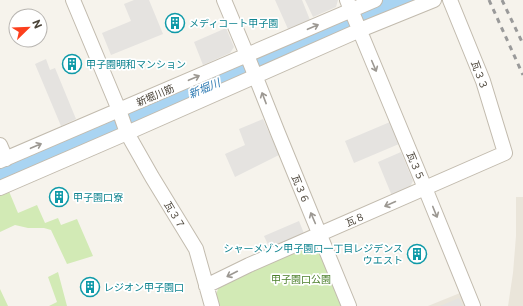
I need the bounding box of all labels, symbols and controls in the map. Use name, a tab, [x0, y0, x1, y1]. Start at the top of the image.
north arrow	[8, 8, 48, 48]
building icon: メディコート甲子園	[164, 12, 186, 34]
place label: メディコート甲子園	[189, 17, 278, 29]
text: N	[30, 18, 45, 30]
one-way arrow	[307, 22, 319, 30]
building icon: 甲子園明和マンション	[61, 53, 83, 75]
place label: 甲子園明和マンション	[86, 58, 186, 70]
street label: 瓦３３	[469, 59, 491, 91]
one-way arrow	[371, 60, 379, 72]
one-way arrow	[187, 74, 199, 81]
water label: 新堀川	[186, 75, 223, 100]
street label: 新堀川筋	[134, 82, 176, 108]
one-way arrow	[260, 92, 267, 104]
one-way arrow	[29, 142, 41, 149]
street label: 瓦３５	[405, 150, 427, 182]
street label: 瓦３６	[290, 173, 312, 205]
building icon: 甲子園口寮	[48, 186, 70, 208]
place label: 甲子園口寮	[73, 191, 123, 203]
street label: 瓦３７	[162, 199, 188, 231]
one-way arrow	[384, 201, 396, 208]
one-way arrow	[432, 206, 439, 218]
street label: 瓦８	[343, 209, 367, 229]
one-way arrow	[309, 212, 316, 224]
place label: シャーメゾン甲子園口一丁目レジデンス ウエスト	[224, 242, 403, 266]
building icon: シャーメゾン甲子園口一丁目レジデンス ウエスト	[406, 243, 428, 265]
one-way arrow	[227, 270, 239, 278]
park label: 甲子園口公園	[271, 273, 331, 285]
building icon: レジオン甲子園口	[79, 276, 101, 298]
place label: レジオン甲子園口	[104, 281, 184, 293]

